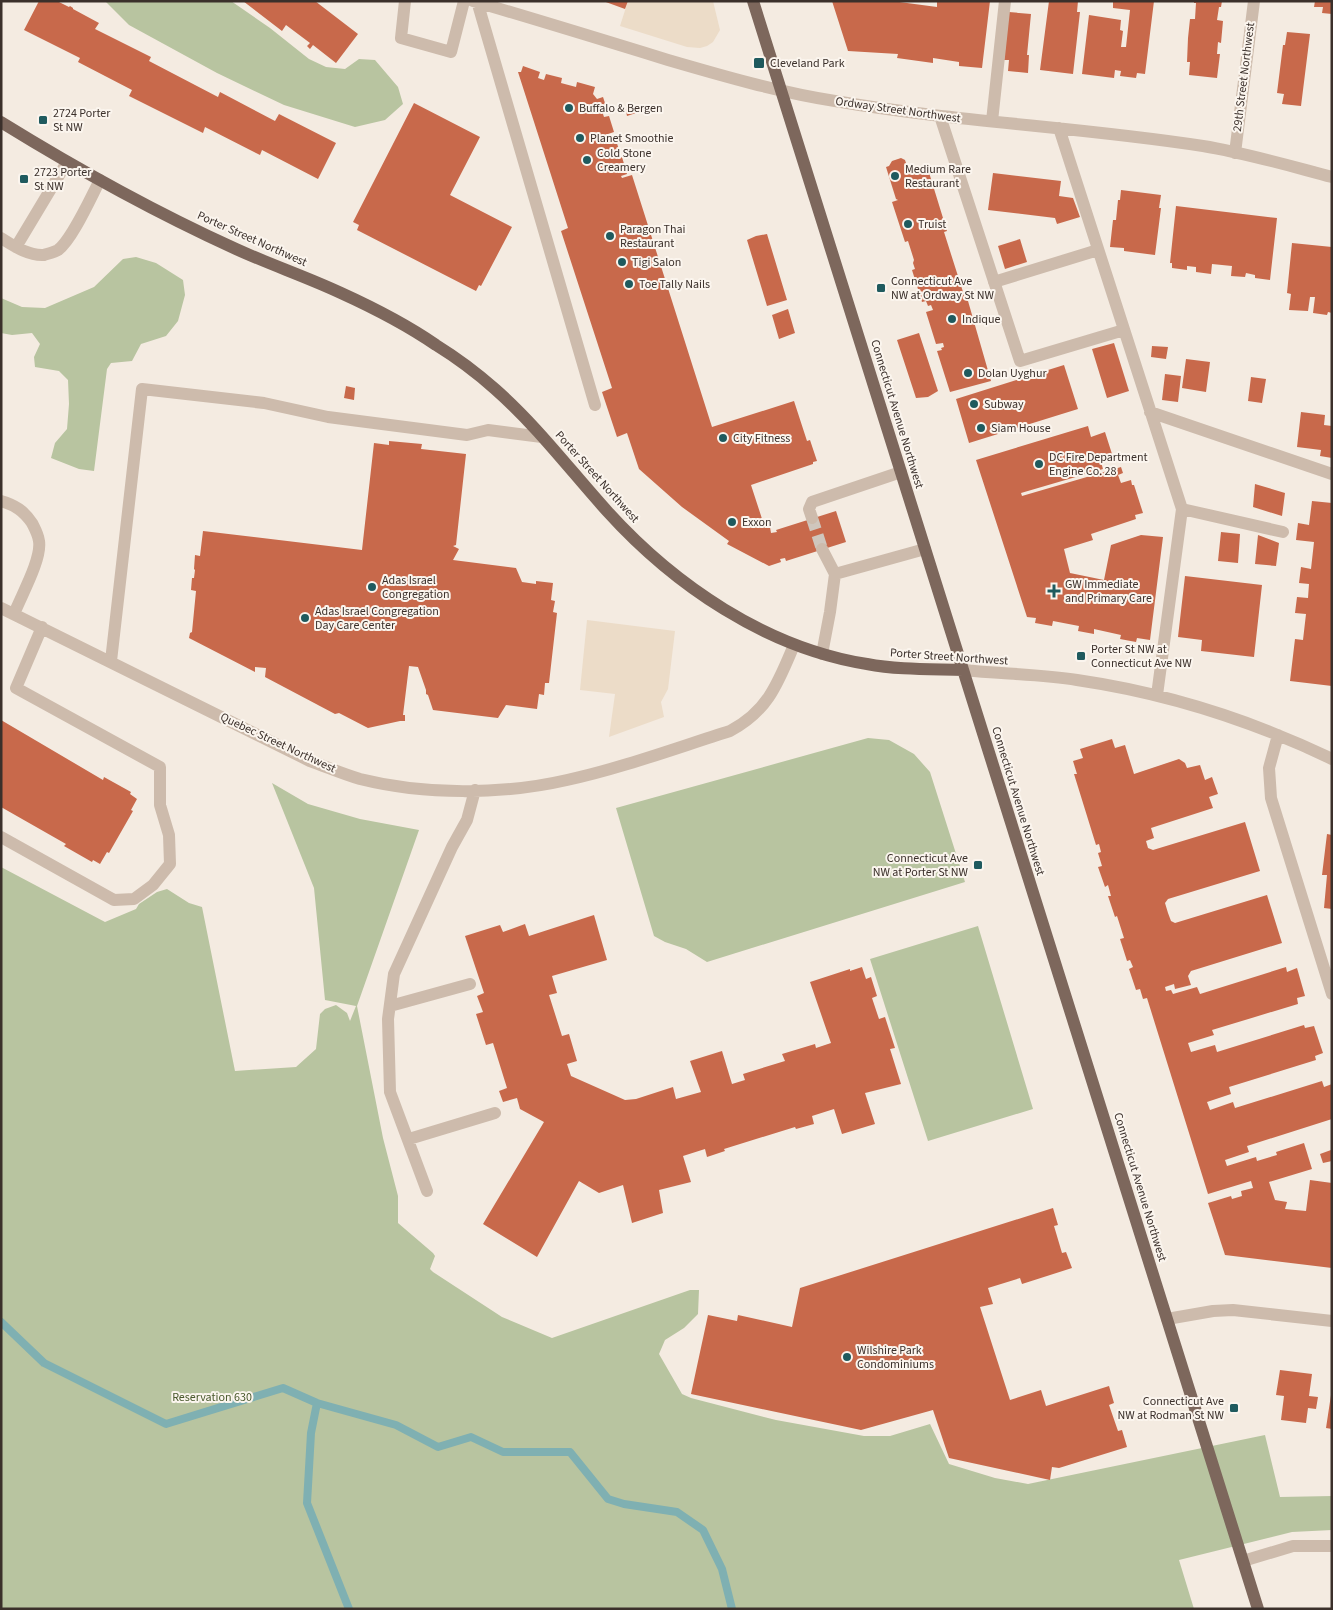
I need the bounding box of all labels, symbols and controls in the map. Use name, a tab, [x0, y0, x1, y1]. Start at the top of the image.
street label: 29th Street Northwest	[1229, 21, 1259, 133]
place label: Cleveland Park	[770, 55, 845, 72]
marker: Cleveland Park	[752, 56, 766, 70]
street label: Ordway Street Northwest	[834, 93, 962, 127]
place label: Buffalo & Bergen	[579, 100, 662, 117]
marker: Buffalo & Bergen	[563, 102, 575, 114]
place label: 2724 Porter St NW	[53, 105, 111, 136]
marker: 2724 Porter St NW	[37, 114, 49, 126]
place label: Planet Smoothie	[590, 130, 673, 147]
marker: Planet Smoothie	[574, 132, 586, 144]
place label: Cold Stone Creamery	[597, 145, 652, 176]
marker: Cold Stone Creamery	[581, 154, 593, 166]
place label: Medium Rare Restaurant	[905, 161, 971, 192]
place label: 2723 Porter St NW	[34, 164, 92, 195]
marker: Medium Rare Restaurant	[889, 170, 901, 182]
marker: 2723 Porter St NW	[18, 173, 30, 185]
street label: Porter Street Northwest	[194, 207, 310, 271]
place label: Truist	[918, 216, 946, 233]
marker: Truist	[902, 218, 914, 230]
place label: Paragon Thai Restaurant	[620, 221, 686, 252]
marker: Paragon Thai Restaurant	[604, 230, 616, 242]
place label: Tigi Salon	[632, 254, 681, 271]
marker: Tigi Salon	[616, 256, 628, 268]
place label: Connecticut Ave NW at Ordway St NW	[891, 273, 995, 304]
place label: Toe Tally Nails	[639, 276, 710, 293]
marker: Toe Tally Nails	[623, 278, 635, 290]
marker: Connecticut Ave NW at Ordway St NW	[875, 282, 887, 294]
place label: Indique	[962, 311, 1001, 328]
marker: Indique	[946, 313, 958, 325]
street label: Connecticut Avenue Northwest	[866, 337, 928, 491]
place label: Dolan Uyghur	[978, 365, 1047, 382]
marker: Dolan Uyghur	[962, 367, 974, 379]
place label: Subway	[984, 396, 1024, 413]
marker: Subway	[968, 398, 980, 410]
place label: Siam House	[991, 420, 1051, 437]
marker: Siam House	[975, 422, 987, 434]
street label: Porter Street Northwest	[551, 427, 643, 527]
place label: City Fitness	[733, 430, 790, 447]
marker: City Fitness	[717, 432, 729, 444]
place label: DC Fire Department Engine Co. 28	[1049, 449, 1148, 480]
marker: DC Fire Department Engine Co. 28	[1033, 458, 1045, 470]
place label: Exxon	[742, 514, 772, 531]
marker: Exxon	[726, 516, 738, 528]
place label: Adas Israel Congregation	[382, 572, 450, 603]
place label: GW Immediate and Primary Care	[1065, 576, 1152, 607]
marker: Adas Israel Congregation	[366, 581, 378, 593]
marker: GW Immediate and Primary Care	[1047, 584, 1061, 598]
place label: Adas Israel Congregation Day Care Center	[315, 603, 439, 634]
marker: Adas Israel Congregation Day Care Center	[299, 612, 311, 624]
place label: Porter St NW at Connecticut Ave NW	[1091, 641, 1192, 672]
street label: Porter Street Northwest	[889, 644, 1009, 670]
marker: Porter St NW at Connecticut Ave NW	[1075, 650, 1087, 662]
street label: Quebec Street Northwest	[217, 709, 339, 777]
street label: Connecticut Avenue Northwest	[987, 724, 1049, 878]
place label: Connecticut Ave NW at Porter St NW	[873, 850, 969, 881]
marker: Connecticut Ave NW at Porter St NW	[972, 859, 984, 871]
street label: Connecticut Avenue Northwest	[1109, 1110, 1171, 1264]
place label: Wilshire Park Condominiums	[857, 1342, 934, 1373]
marker: Wilshire Park Condominiums	[841, 1351, 853, 1363]
park label: Reservation 630	[172, 1389, 252, 1406]
place label: Connecticut Ave NW at Rodman St NW	[1117, 1393, 1225, 1424]
marker: Connecticut Ave NW at Rodman St NW	[1228, 1402, 1240, 1414]

